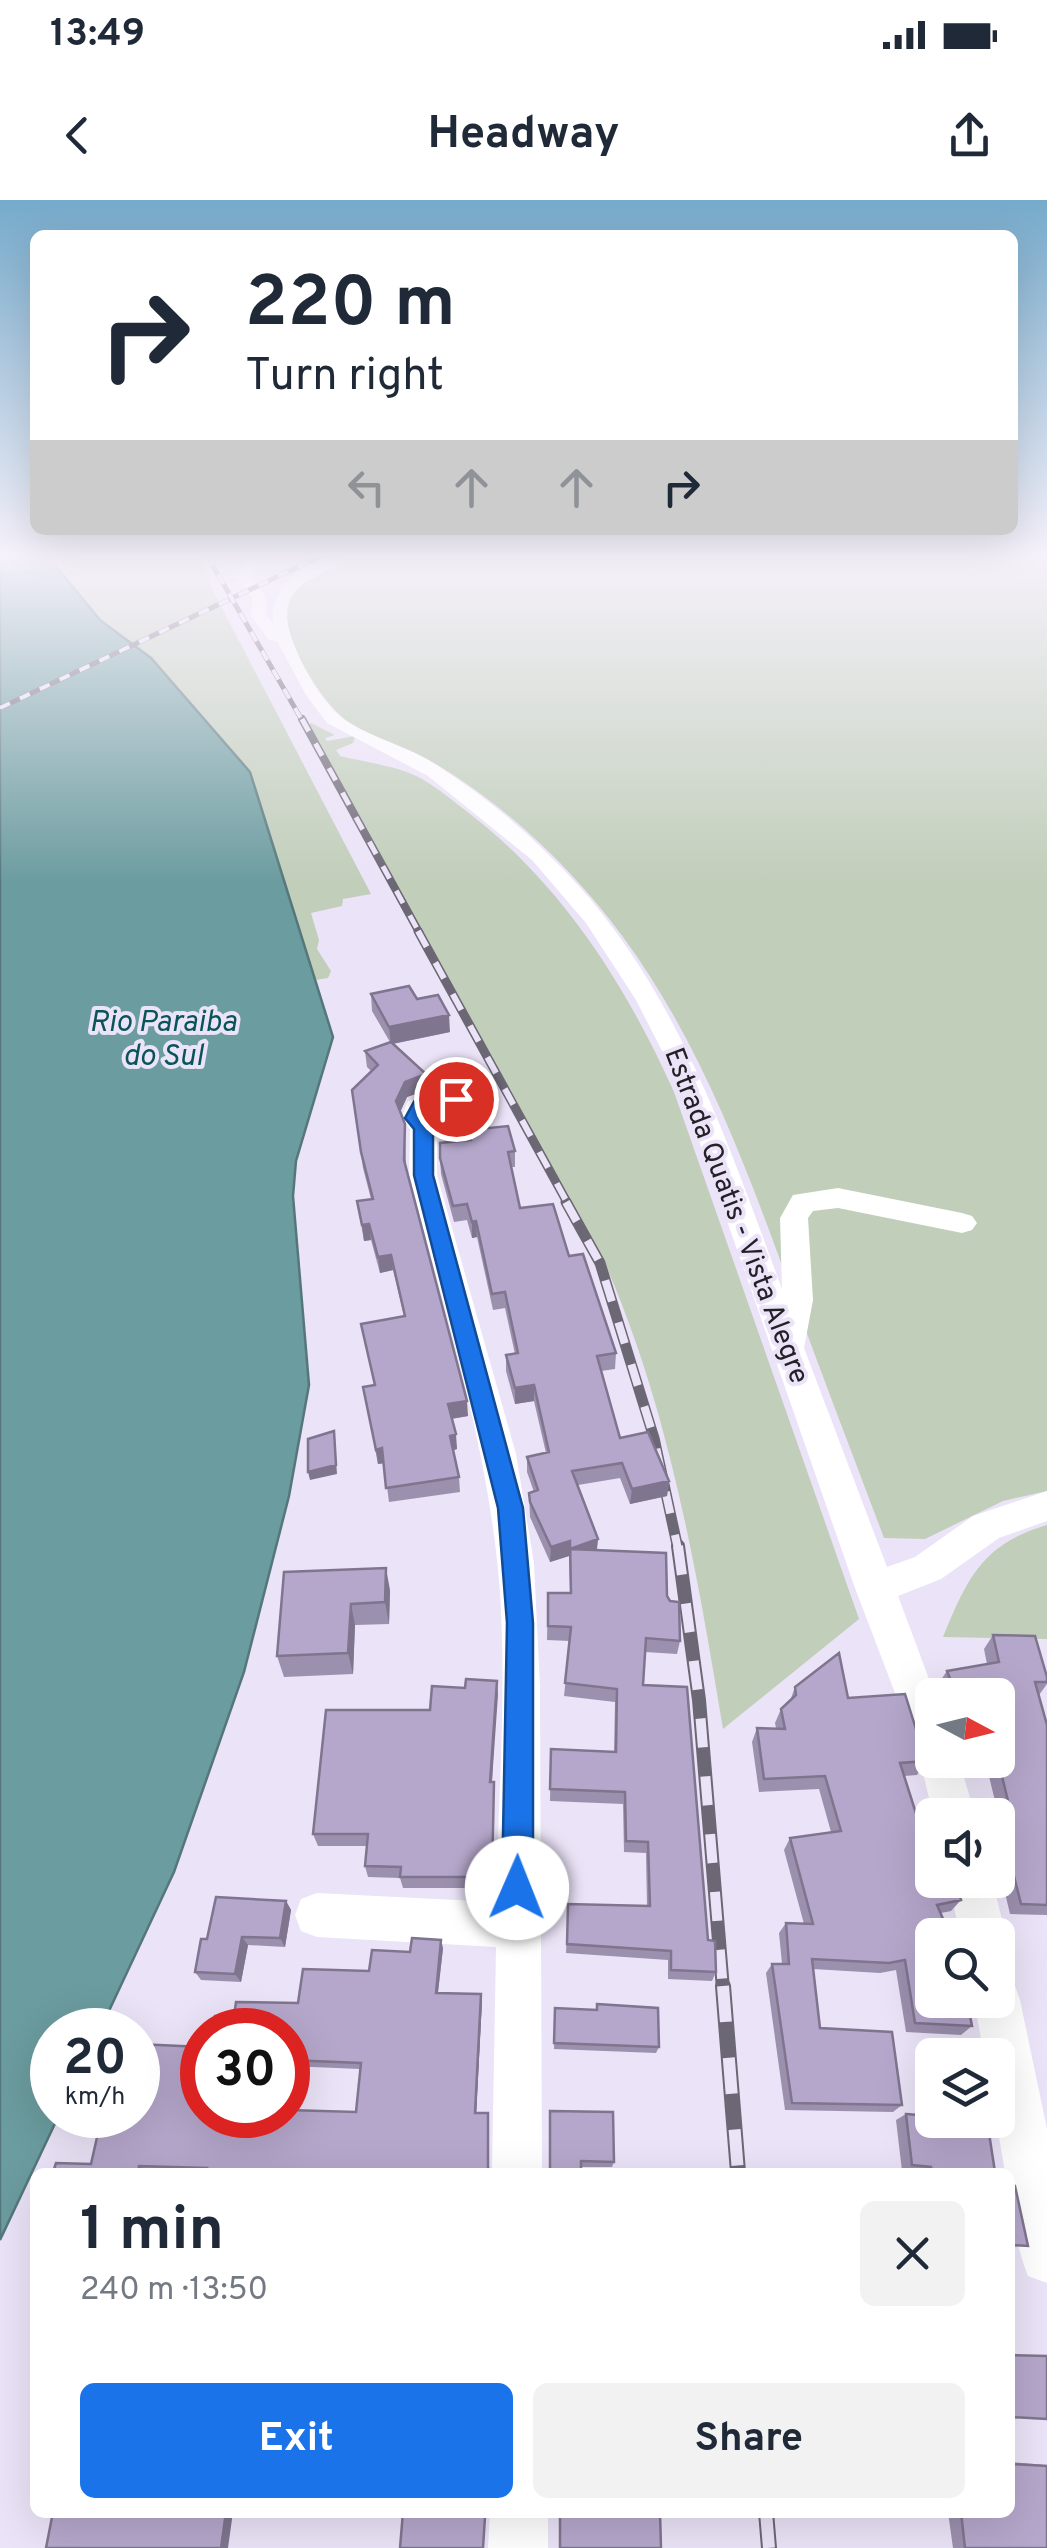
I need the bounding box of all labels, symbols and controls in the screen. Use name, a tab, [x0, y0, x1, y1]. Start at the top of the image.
text: 13:49	[50, 11, 145, 60]
text: Headway	[427, 107, 620, 164]
icon: back	[50, 108, 105, 163]
icon: share	[942, 108, 997, 163]
text: 220 m	[245, 262, 455, 351]
icon: right	[80, 270, 210, 400]
text: Turn right	[245, 349, 444, 406]
icon: left	[339, 460, 394, 515]
icon: ahead	[444, 460, 499, 515]
icon: ahead	[549, 460, 604, 515]
icon: right	[654, 460, 709, 515]
water label: Rio Paraiba do Sul	[89, 1005, 237, 1076]
street label: Estrada Quatis - Vista Alegre	[654, 1043, 816, 1389]
pin	[414, 1057, 499, 1142]
icon: arrive	[429, 1072, 484, 1127]
north arrow	[915, 1678, 1015, 1778]
map controls	[915, 1678, 1015, 2138]
button: sound	[915, 1798, 1015, 1898]
position arrow	[465, 1836, 569, 1940]
button: search	[915, 1918, 1015, 2018]
speed limit sign: 30	[180, 2008, 310, 2138]
text: 20	[63, 2029, 127, 2092]
button: layers	[915, 2038, 1015, 2138]
text: km/h	[65, 2082, 125, 2114]
text: 1 min	[80, 2195, 224, 2271]
button: close	[860, 2201, 965, 2306]
text: 240 m · 13:50	[80, 2271, 268, 2311]
button: Exit	[80, 2383, 513, 2498]
button: Share	[533, 2383, 965, 2498]

